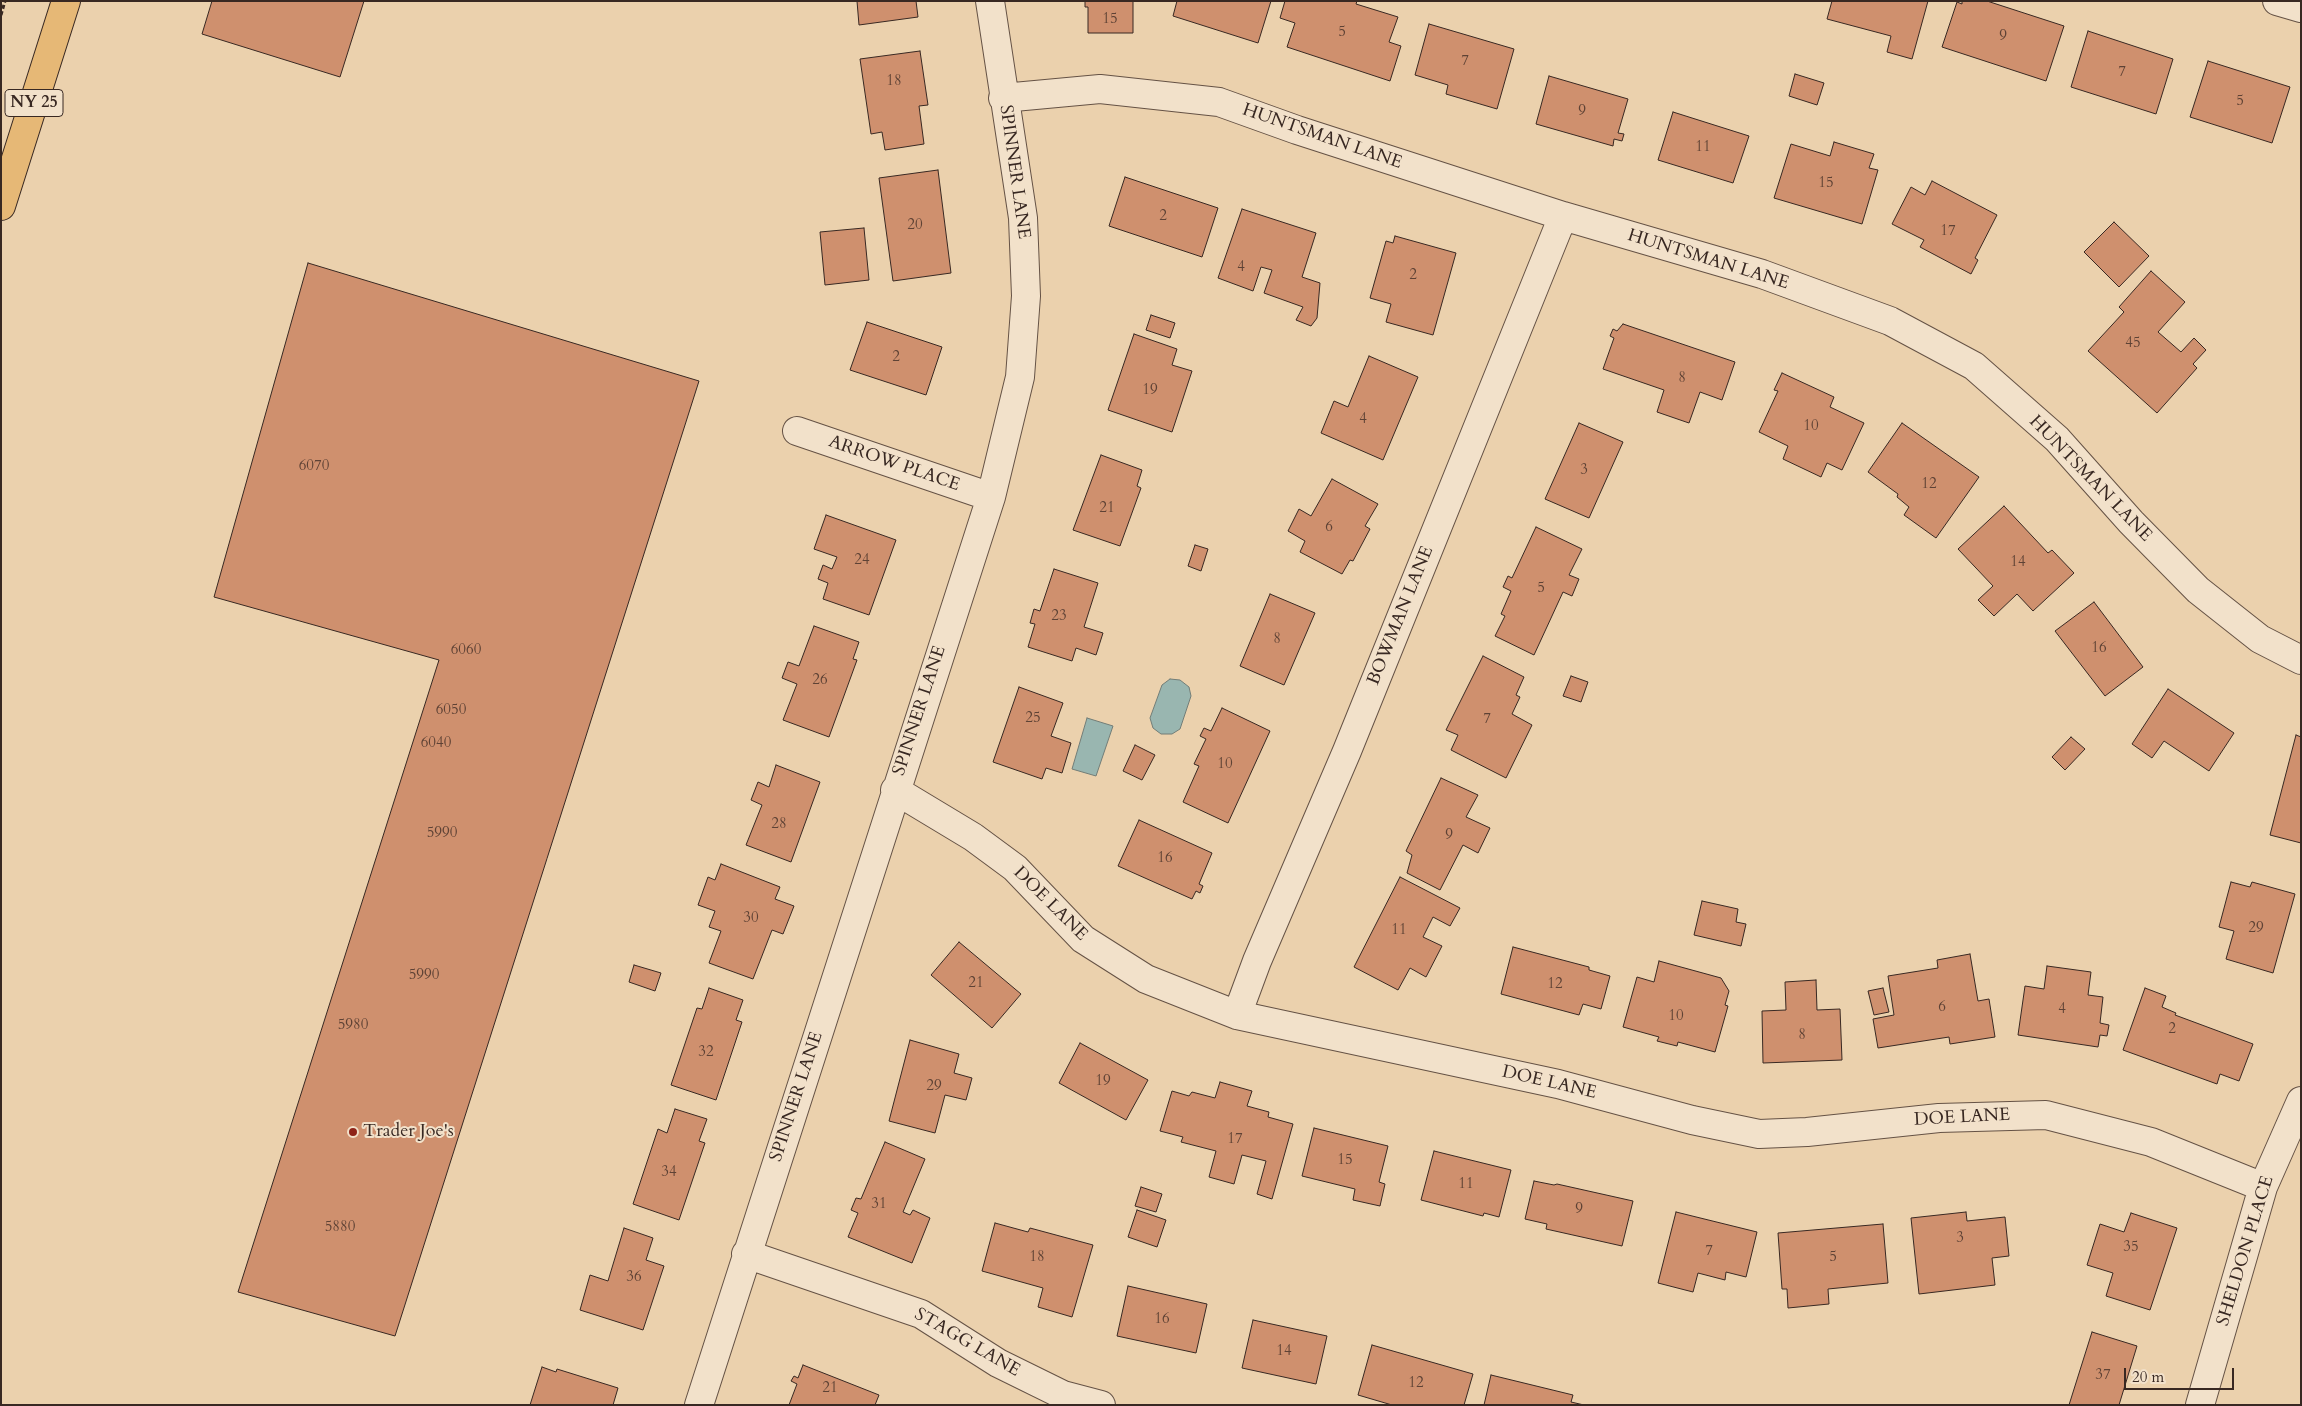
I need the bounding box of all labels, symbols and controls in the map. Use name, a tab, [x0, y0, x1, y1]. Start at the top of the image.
house number: 15	[1102, 11, 1118, 29]
house number: 5	[1338, 24, 1346, 42]
house number: 9	[1999, 28, 2007, 46]
house number: 7	[1461, 53, 1469, 71]
house number: 7	[2118, 64, 2126, 82]
house number: 18	[886, 73, 902, 91]
road number: NY 25	[5, 90, 63, 116]
house number: 5	[2236, 93, 2244, 111]
street label: HUNTSMAN LANE	[1239, 100, 1405, 174]
house number: 9	[1578, 103, 1586, 121]
street label: SPINNER LANE	[994, 104, 1034, 240]
house number: 11	[1695, 139, 1711, 157]
house number: 15	[1818, 175, 1834, 193]
house number: 2	[1159, 208, 1167, 226]
house number: 20	[907, 217, 923, 235]
house number: 17	[1940, 223, 1956, 241]
street label: HUNTSMAN LANE	[1625, 225, 1791, 295]
house number: 4	[1237, 259, 1245, 277]
house number: 2	[1409, 267, 1417, 285]
house number: 45	[2125, 335, 2141, 353]
house number: 2	[892, 349, 900, 367]
house number: 8	[1678, 370, 1686, 388]
house number: 19	[1142, 382, 1158, 400]
house number: 4	[1359, 411, 1367, 429]
street label: HUNTSMAN LANE	[2024, 411, 2156, 547]
house number: 10	[1803, 418, 1819, 436]
street label: ARROW PLACE	[826, 431, 962, 497]
house number: 6070	[299, 458, 329, 476]
house number: 3	[1580, 462, 1588, 480]
house number: 12	[1921, 476, 1937, 494]
house number: 21	[1099, 500, 1115, 518]
house number: 6	[1325, 519, 1333, 537]
street label: BOWMAN LANE	[1363, 543, 1439, 689]
house number: 24	[854, 552, 870, 570]
house number: 14	[2010, 554, 2026, 572]
house number: 5	[1537, 580, 1545, 598]
house number: 23	[1051, 608, 1067, 626]
house number: 8	[1273, 631, 1281, 649]
house number: 16	[2091, 640, 2107, 658]
house number: 6060	[451, 642, 481, 660]
street label: SPINNER LANE	[889, 643, 951, 779]
house number: 26	[812, 672, 828, 690]
house number: 6050	[436, 702, 466, 720]
house number: 25	[1025, 710, 1041, 728]
house number: 7	[1483, 711, 1491, 729]
house number: 6040	[421, 735, 451, 753]
house number: 10	[1217, 756, 1233, 774]
house number: 28	[771, 816, 787, 834]
house number: 5990	[427, 825, 457, 843]
house number: 9	[1445, 827, 1453, 845]
house number: 16	[1157, 850, 1173, 868]
street label: DOE LANE	[1008, 862, 1092, 946]
house number: 30	[743, 910, 759, 928]
house number: 29	[2248, 920, 2264, 938]
house number: 11	[1391, 922, 1407, 940]
house number: 5990	[409, 967, 439, 985]
house number: 21	[968, 975, 984, 993]
house number: 12	[1547, 976, 1563, 994]
house number: 6	[1938, 999, 1946, 1017]
house number: 4	[2058, 1001, 2066, 1019]
house number: 10	[1668, 1008, 1684, 1026]
house number: 5980	[338, 1017, 368, 1035]
house number: 2	[2168, 1021, 2176, 1039]
house number: 8	[1798, 1027, 1806, 1045]
street label: SPINNER LANE	[766, 1029, 828, 1165]
house number: 32	[698, 1044, 714, 1062]
street label: DOE LANE	[1500, 1062, 1598, 1104]
house number: 19	[1095, 1073, 1111, 1091]
house number: 29	[926, 1078, 942, 1096]
street label: DOE LANE	[1913, 1105, 2011, 1131]
place label: Trader Joe's	[363, 1121, 454, 1143]
marker: Trader Joe's	[347, 1126, 359, 1138]
house number: 17	[1227, 1131, 1243, 1149]
house number: 15	[1337, 1152, 1353, 1170]
house number: 34	[661, 1164, 677, 1182]
street label: SHELDON PLACE	[2213, 1173, 2279, 1329]
house number: 11	[1458, 1176, 1474, 1194]
house number: 31	[871, 1196, 887, 1214]
house number: 9	[1575, 1201, 1583, 1219]
house number: 5880	[325, 1219, 355, 1237]
house number: 3	[1956, 1230, 1964, 1248]
house number: 35	[2123, 1239, 2139, 1257]
house number: 7	[1705, 1243, 1713, 1261]
house number: 18	[1029, 1249, 1045, 1267]
house number: 5	[1829, 1249, 1837, 1267]
house number: 36	[626, 1269, 642, 1287]
street label: STAGG LANE	[910, 1304, 1024, 1382]
house number: 16	[1154, 1311, 1170, 1329]
house number: 14	[1276, 1343, 1292, 1361]
scale bar	[2127, 1358, 2237, 1390]
house number: 37	[2095, 1367, 2111, 1385]
text: 20 m	[2132, 1367, 2164, 1387]
house number: 12	[1408, 1375, 1424, 1393]
house number: 21	[822, 1380, 838, 1398]

